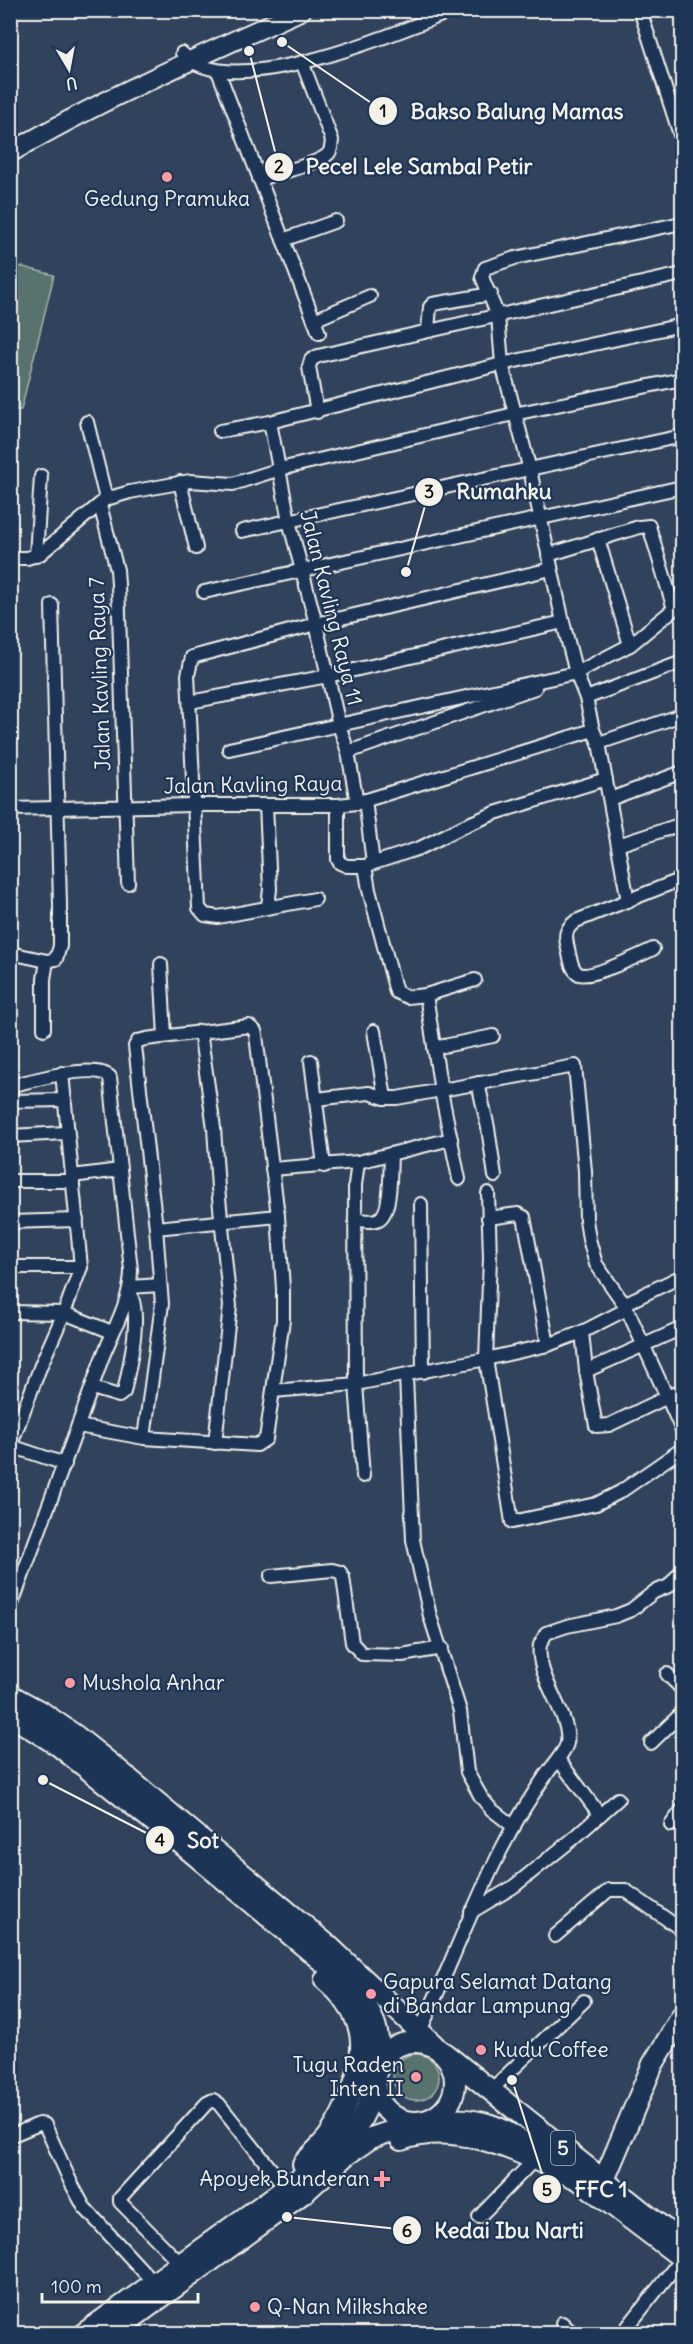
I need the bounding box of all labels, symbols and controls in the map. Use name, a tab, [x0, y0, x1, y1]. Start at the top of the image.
north arrow	[39, 39, 99, 99]
text: U	[64, 73, 79, 95]
callout: Bakso Balung Mamas	[368, 91, 635, 131]
text: Bakso Balung Mamas	[411, 97, 623, 125]
text: 1	[379, 99, 387, 122]
callout: Pecel Lele Sambal Petir	[264, 147, 545, 187]
text: Pecel Lele Sambal Petir	[306, 152, 533, 180]
text: 2	[274, 155, 284, 178]
marker: Gedung Pramuka	[160, 170, 174, 184]
place label: Gedung Pramuka	[84, 185, 250, 212]
callout: Rumahku	[414, 472, 563, 512]
text: Rumahku	[456, 477, 552, 505]
text: 3	[424, 480, 434, 503]
street label: Jalan Kavling Raya 11	[294, 507, 369, 708]
street label: Jalan Kavling Raya 7	[83, 577, 116, 771]
street label: Jalan Kavling Raya	[163, 769, 343, 800]
place label: Mushola Anhar	[82, 1669, 225, 1696]
marker: Mushola Anhar	[63, 1676, 77, 1690]
callout: Sot	[145, 1820, 231, 1860]
text: Sot	[187, 1826, 220, 1854]
text: 4	[155, 1828, 166, 1851]
place label: Gapura Selamat Datang di Bandar Lampung	[383, 1968, 612, 2019]
marker: Gapura Selamat Datang di Bandar Lampung	[364, 1987, 378, 2001]
place label: Kudu Coffee	[493, 2036, 609, 2063]
marker: Kudu Coffee	[474, 2043, 488, 2057]
place label: Tugu Raden Inten II	[292, 2051, 404, 2102]
marker: Tugu Raden Inten II	[409, 2070, 423, 2084]
road number: 5	[551, 2131, 575, 2165]
place label: Apoyek Bunderan	[200, 2165, 370, 2192]
callout: FFC 1	[532, 2169, 639, 2209]
marker: Apoyek Bunderan	[375, 2172, 389, 2186]
text: FFC 1	[574, 2175, 628, 2203]
text: 5	[542, 2178, 552, 2201]
callout: Kedai Ibu Narti	[392, 2210, 595, 2250]
text: Kedai Ibu Narti	[434, 2216, 584, 2244]
text: 6	[402, 2219, 412, 2242]
scale bar	[42, 2266, 198, 2304]
text: 100 m	[51, 2275, 102, 2298]
place label: Q-Nan Milkshake	[267, 2293, 428, 2320]
marker: Q-Nan Milkshake	[248, 2300, 262, 2314]

